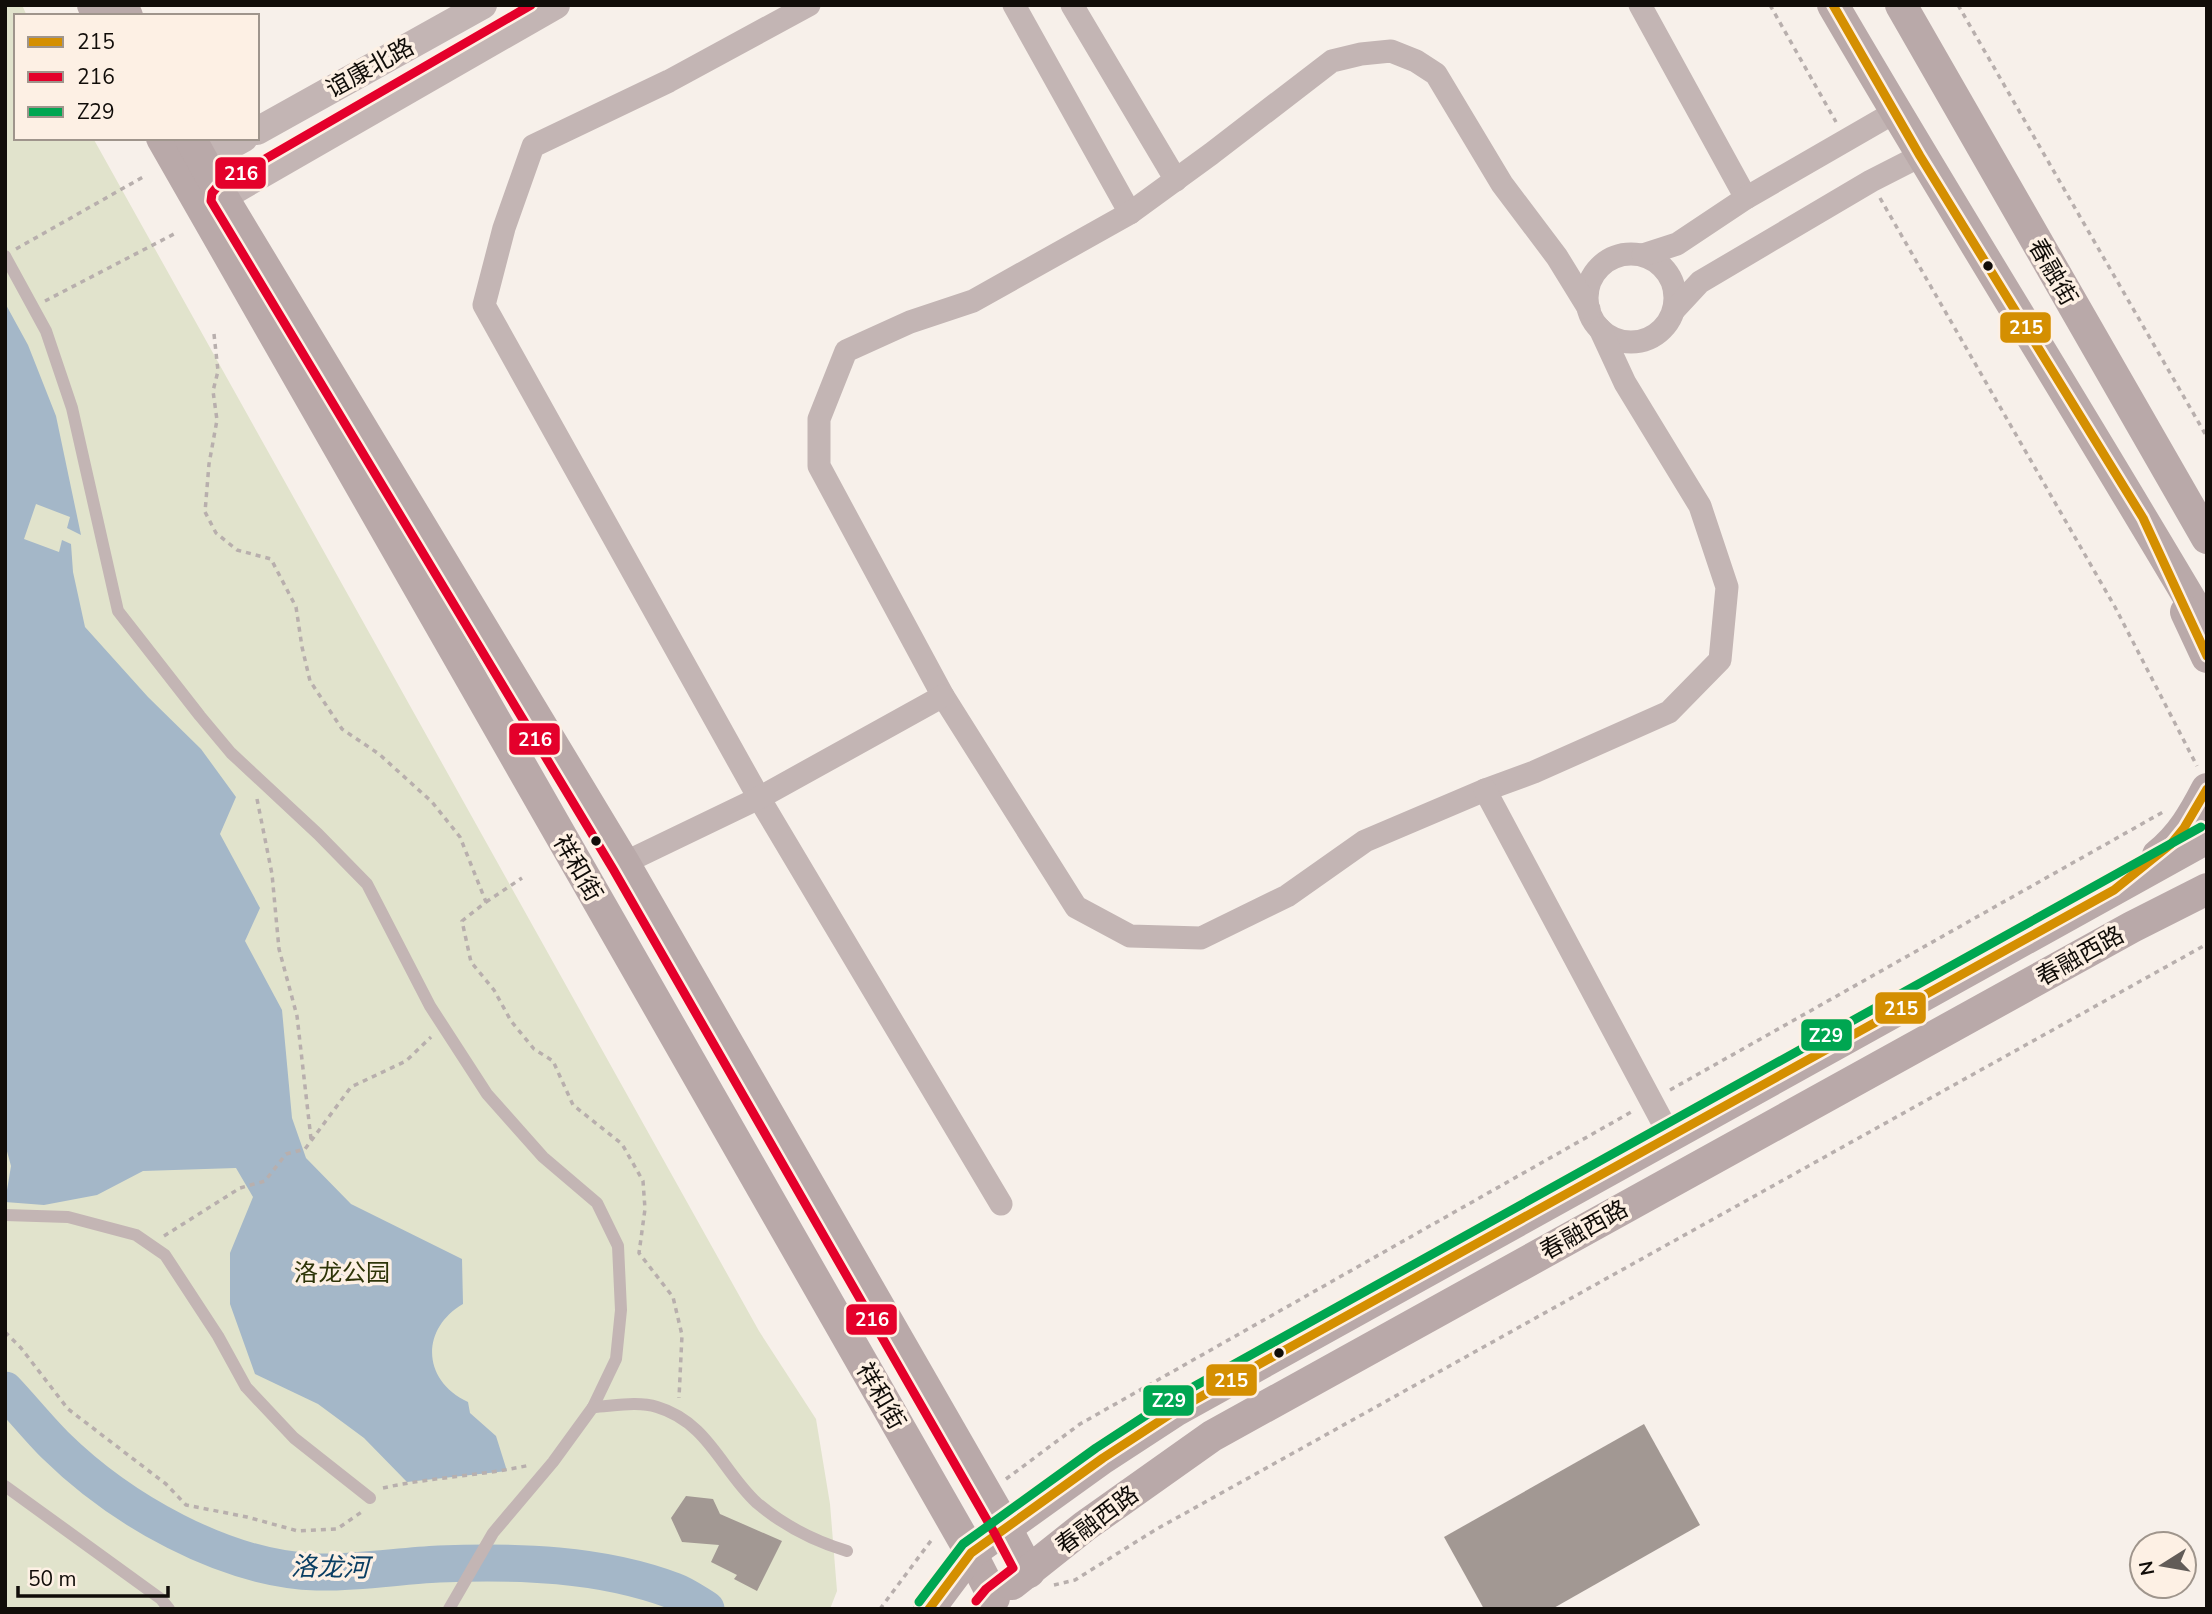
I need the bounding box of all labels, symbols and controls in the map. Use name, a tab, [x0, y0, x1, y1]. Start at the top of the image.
legend	[14, 14, 259, 140]
text: 215	[77, 28, 115, 56]
street label: 谊康北路	[320, 31, 420, 105]
text: 216	[77, 63, 115, 91]
text: Z29	[77, 98, 115, 126]
line badge: 216	[214, 156, 267, 190]
text: 216	[224, 161, 258, 187]
street label: 春融街	[2021, 233, 2085, 311]
unlabelled marker	[1981, 259, 1995, 273]
line badge: 215	[1999, 311, 2052, 344]
text: 215	[2009, 315, 2043, 341]
line badge: 216	[508, 722, 561, 756]
text: 216	[518, 727, 552, 753]
street label: 祥和街	[546, 829, 610, 907]
unlabelled marker	[589, 834, 603, 848]
street label: 春融西路	[2030, 919, 2130, 993]
line badge: 215	[1874, 991, 1927, 1025]
text: 215	[1884, 996, 1918, 1022]
line badge: Z29	[1800, 1018, 1853, 1052]
text: Z29	[1809, 1023, 1843, 1049]
street label: 春融西路	[1534, 1193, 1634, 1267]
park label: 洛龙公园	[294, 1257, 390, 1289]
line badge: 216	[845, 1303, 898, 1336]
text: 216	[855, 1307, 889, 1333]
unlabelled marker	[1272, 1346, 1286, 1360]
street label: 祥和街	[849, 1357, 913, 1435]
line badge: 215	[1205, 1363, 1258, 1397]
text: 215	[1214, 1368, 1248, 1394]
line badge: Z29	[1142, 1384, 1195, 1417]
text: Z29	[1152, 1388, 1186, 1414]
street label: 春融西路	[1049, 1478, 1145, 1562]
north arrow	[2128, 1530, 2198, 1600]
water label: 洛龙河	[291, 1549, 374, 1586]
scale bar	[18, 1554, 168, 1598]
text: N	[2133, 1559, 2161, 1578]
text: 50 m	[28, 1565, 77, 1593]

